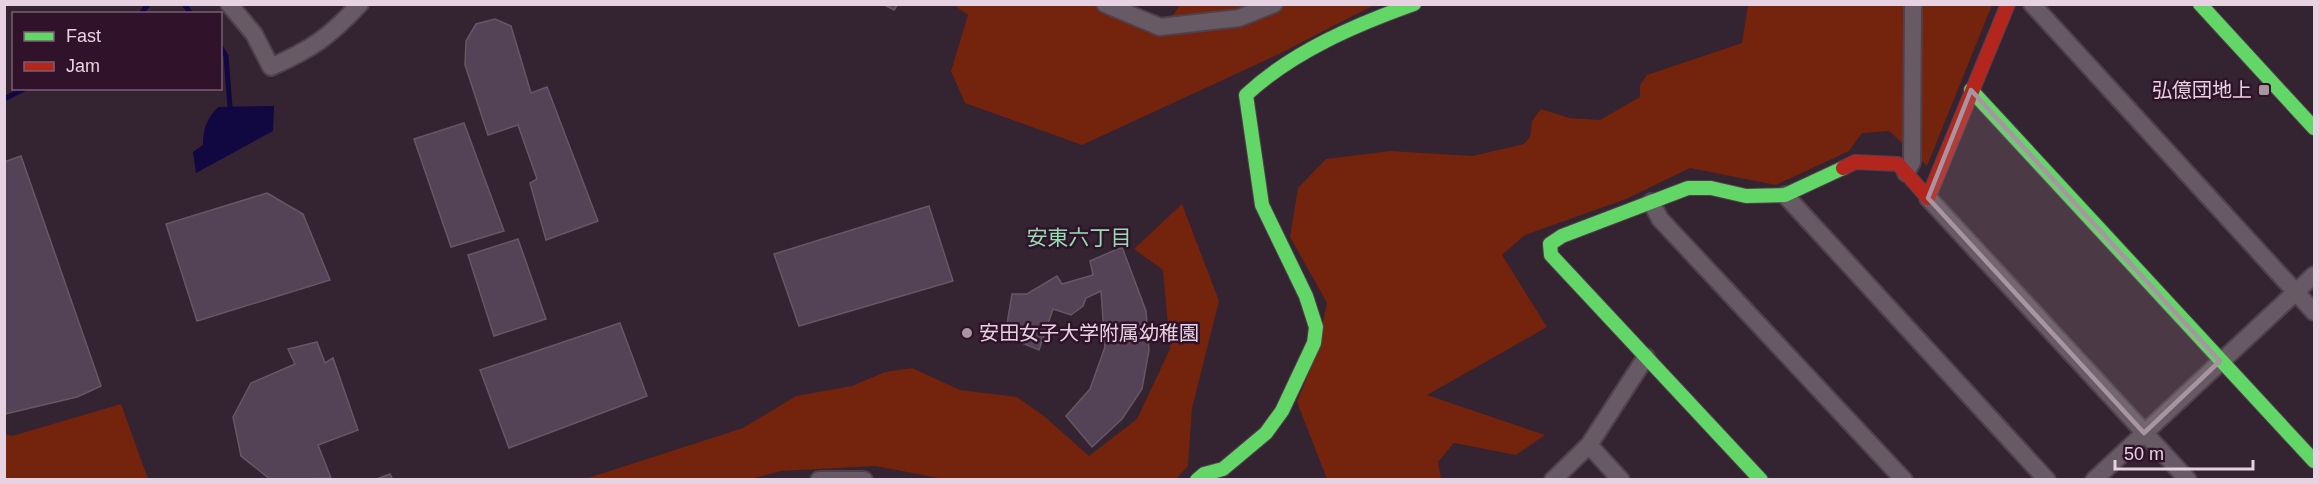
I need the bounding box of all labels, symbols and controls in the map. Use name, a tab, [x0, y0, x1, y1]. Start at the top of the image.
legend	[12, 12, 222, 90]
text: Fast	[66, 26, 101, 46]
text: Jam	[66, 56, 100, 76]
place label: 弘億団地上	[2152, 79, 2252, 101]
marker: 弘億団地上	[2257, 83, 2271, 97]
district label: 安東六丁目	[1027, 226, 1132, 249]
place label: 安田女子大学附属幼稚園	[979, 322, 1199, 344]
marker: 安田女子大学附属幼稚園	[960, 326, 974, 340]
scale bar	[2115, 433, 2253, 471]
text: 50 m	[2124, 444, 2164, 464]

